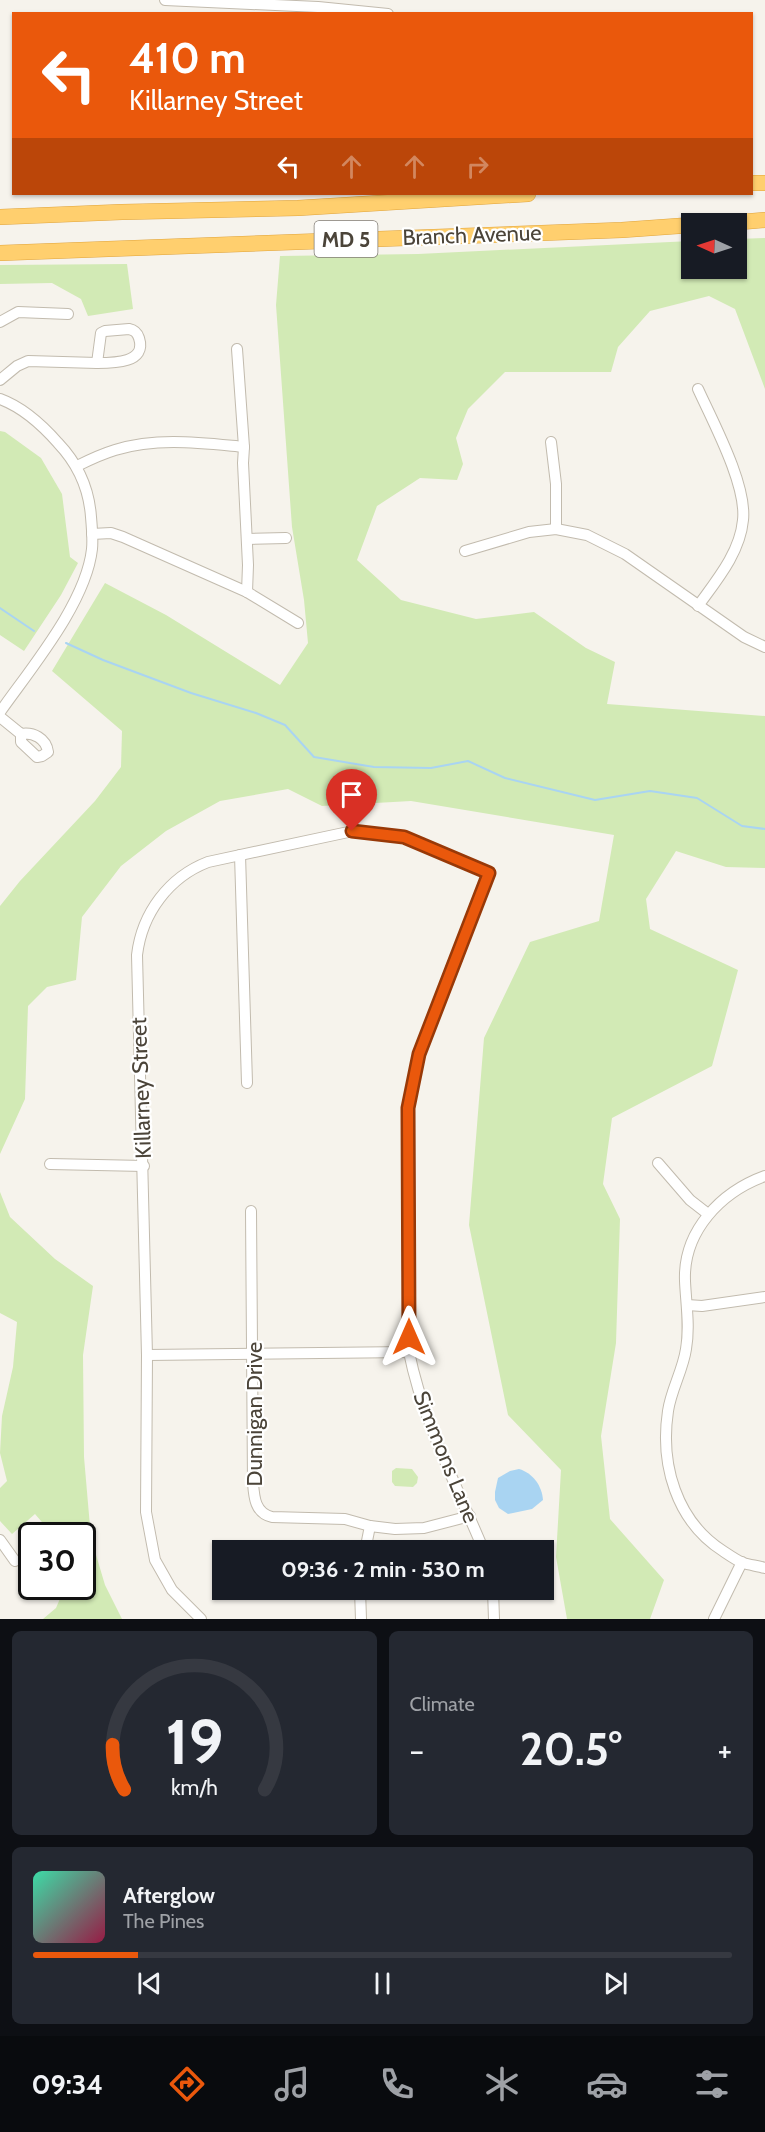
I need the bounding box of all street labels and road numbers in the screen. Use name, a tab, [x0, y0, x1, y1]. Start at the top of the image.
street label: Branch Avenue	[402, 219, 542, 251]
road number: MD 5	[314, 221, 378, 257]
street label: Killarney Street	[125, 1016, 157, 1159]
street label: Dunnigan Drive	[241, 1342, 268, 1486]
street label: Simmons Lane	[407, 1387, 485, 1527]

